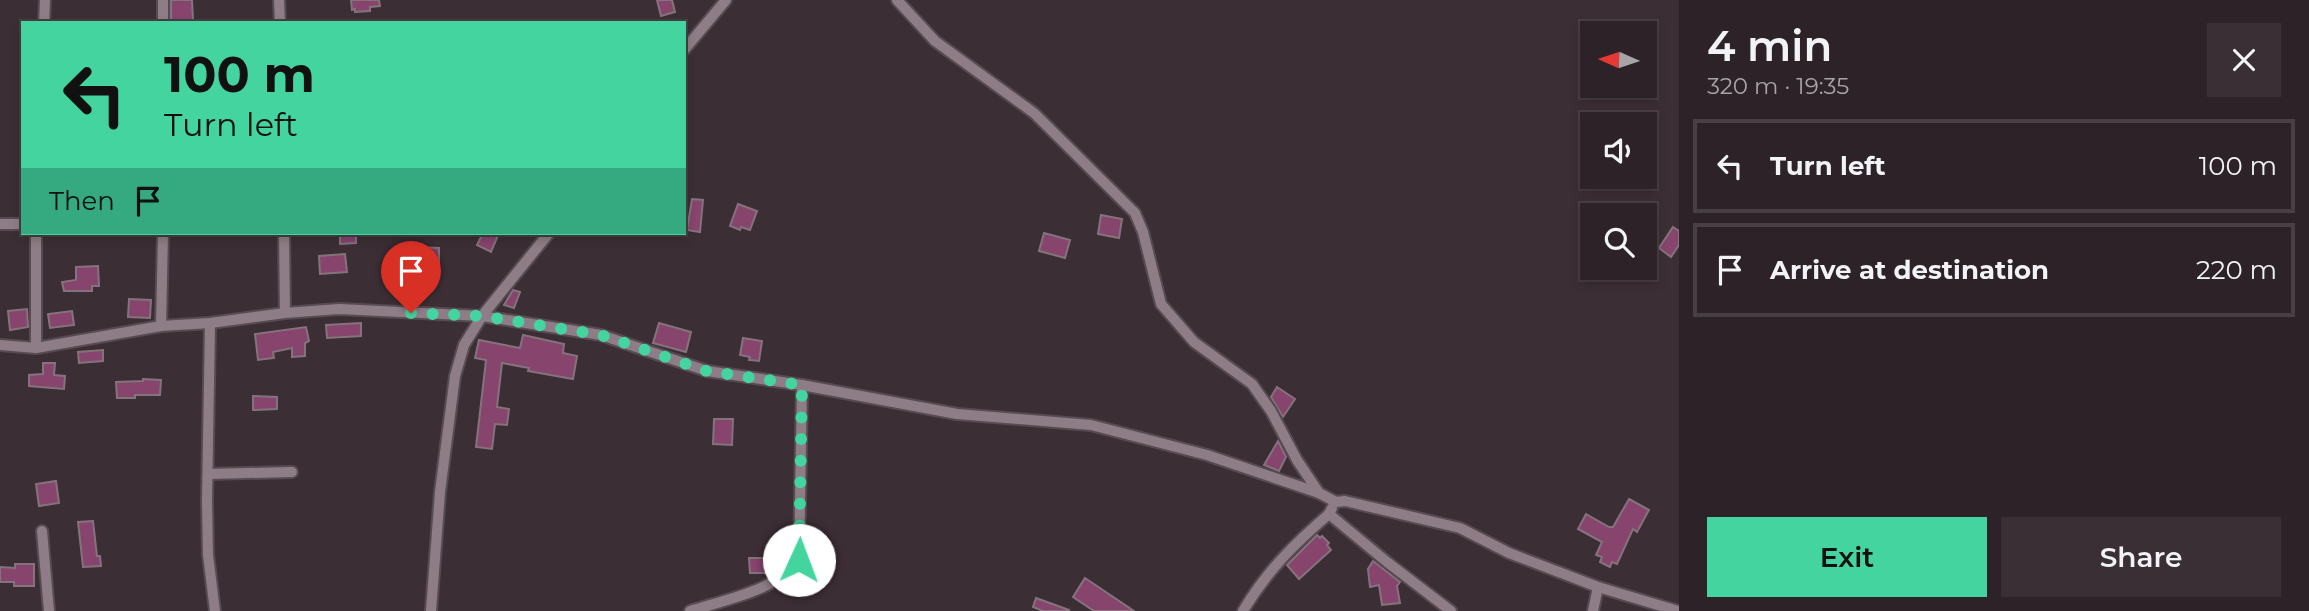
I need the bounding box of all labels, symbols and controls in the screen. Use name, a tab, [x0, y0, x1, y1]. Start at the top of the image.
text: 4 min	[1707, 20, 1832, 72]
north arrow	[1580, 21, 1657, 98]
map controls	[1580, 21, 1657, 280]
button: close	[2207, 23, 2281, 97]
text: 100 m	[164, 45, 315, 104]
icon: left	[49, 49, 140, 140]
text: 320 m · 19:35	[1707, 72, 1849, 100]
text: Turn left	[164, 105, 298, 144]
button: sound	[1580, 112, 1657, 189]
icon: left	[1711, 147, 1749, 185]
text: Turn left	[1770, 150, 1886, 182]
text: 100 m	[2199, 150, 2277, 182]
icon: arrive	[129, 182, 167, 220]
text: Then	[49, 185, 115, 217]
button: search	[1580, 203, 1657, 280]
pin	[381, 241, 441, 313]
icon: arrive	[1711, 251, 1749, 289]
icon: arrive	[392, 252, 430, 290]
text: Arrive at destination	[1770, 254, 2049, 286]
text: 220 m	[2196, 254, 2277, 286]
button: Exit	[1707, 517, 1987, 597]
button: Share	[2001, 517, 2281, 597]
position arrow	[762, 523, 836, 597]

